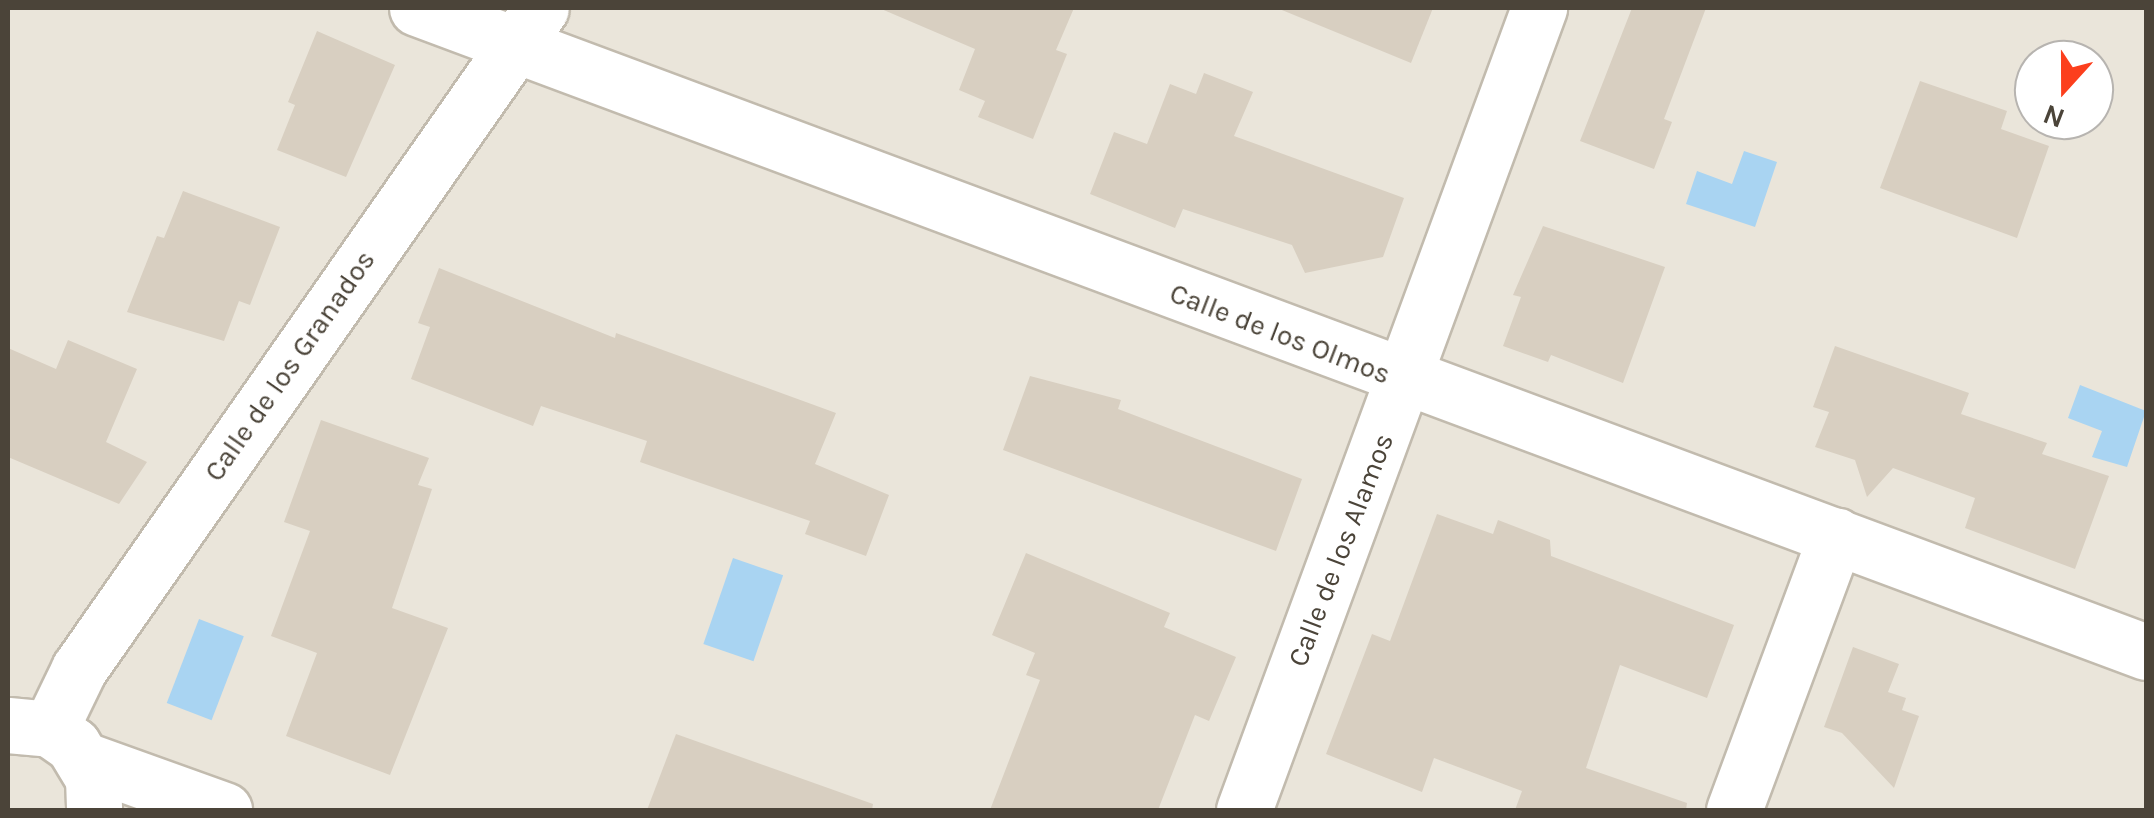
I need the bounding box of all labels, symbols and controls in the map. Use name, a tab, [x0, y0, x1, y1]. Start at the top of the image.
north arrow	[2014, 40, 2114, 140]
text: N	[2039, 98, 2069, 136]
street label: Calle de los Granados	[198, 244, 382, 488]
street label: Calle de los Olmos	[1165, 276, 1395, 392]
street label: Calle de los Alamos	[1281, 429, 1401, 671]

